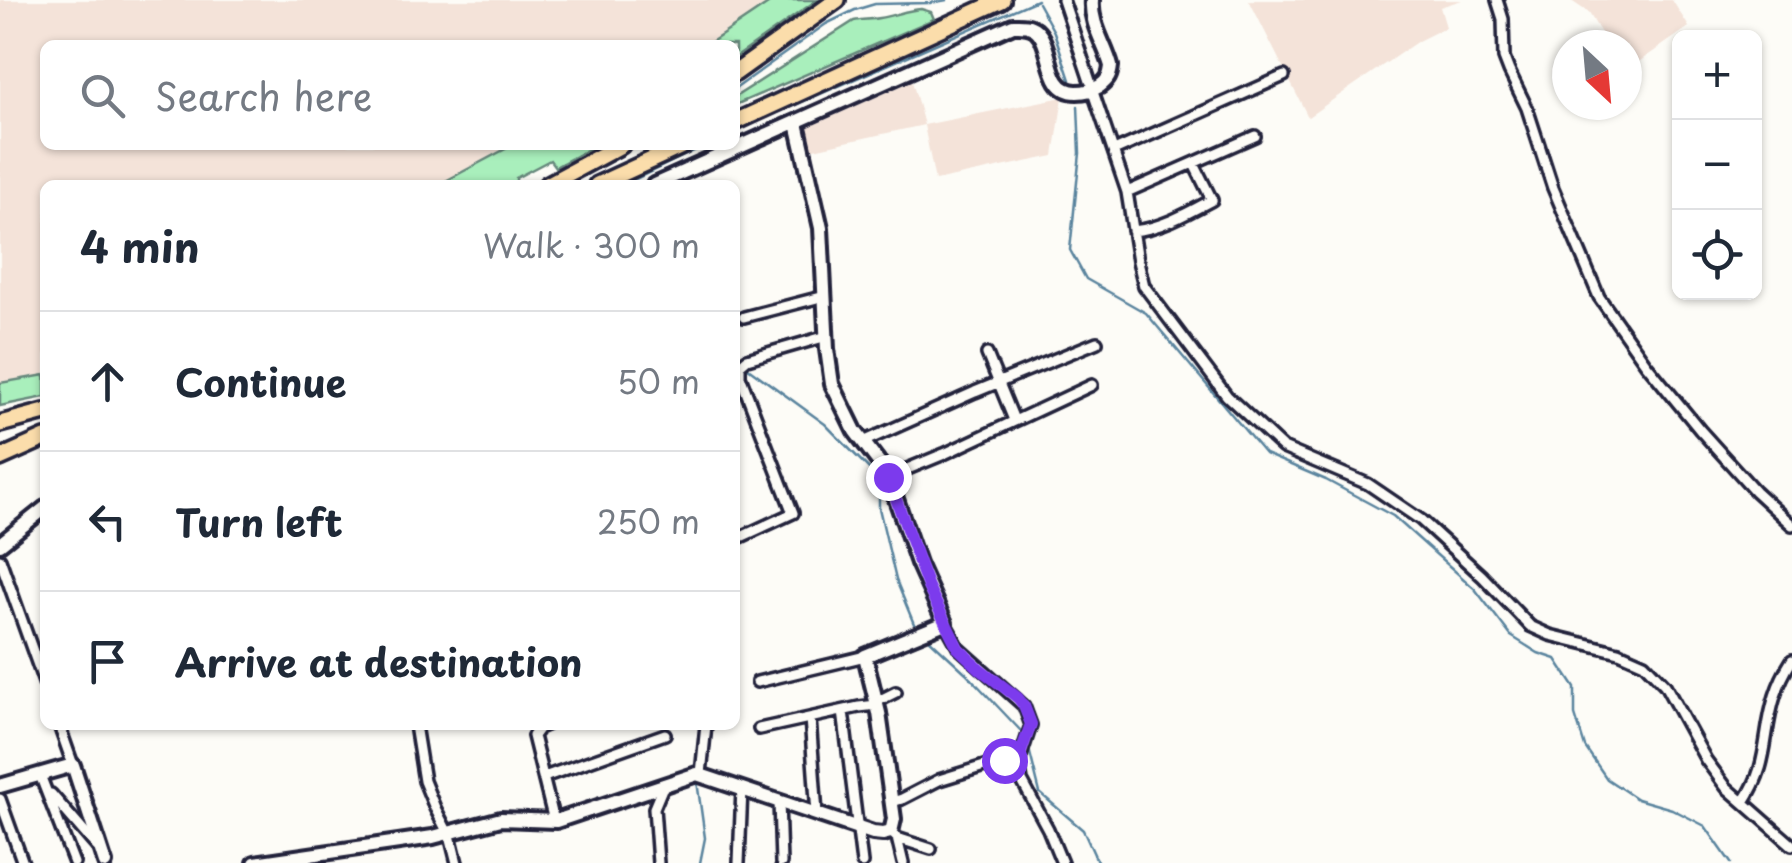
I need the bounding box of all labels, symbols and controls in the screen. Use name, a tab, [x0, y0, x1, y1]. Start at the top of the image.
north arrow	[1552, 30, 1642, 120]
map controls	[1672, 30, 1762, 300]
button: +	[1672, 30, 1762, 120]
search box	[40, 40, 740, 150]
text: Search here	[155, 67, 372, 124]
icon: search	[75, 68, 130, 123]
button: −	[1672, 120, 1762, 210]
button: locate	[1672, 210, 1762, 300]
text: 4 min	[80, 214, 200, 277]
text: Walk · 300 m	[483, 221, 700, 269]
text: Continue	[175, 353, 346, 410]
icon: ahead	[80, 354, 135, 409]
text: 50 m	[617, 357, 700, 405]
route end	[866, 455, 912, 501]
text: Turn left	[175, 493, 343, 550]
icon: left	[80, 494, 135, 549]
text: 250 m	[597, 497, 700, 545]
text: Arrive at destination	[175, 633, 583, 690]
icon: arrive	[80, 634, 135, 689]
route start	[982, 738, 1028, 784]

